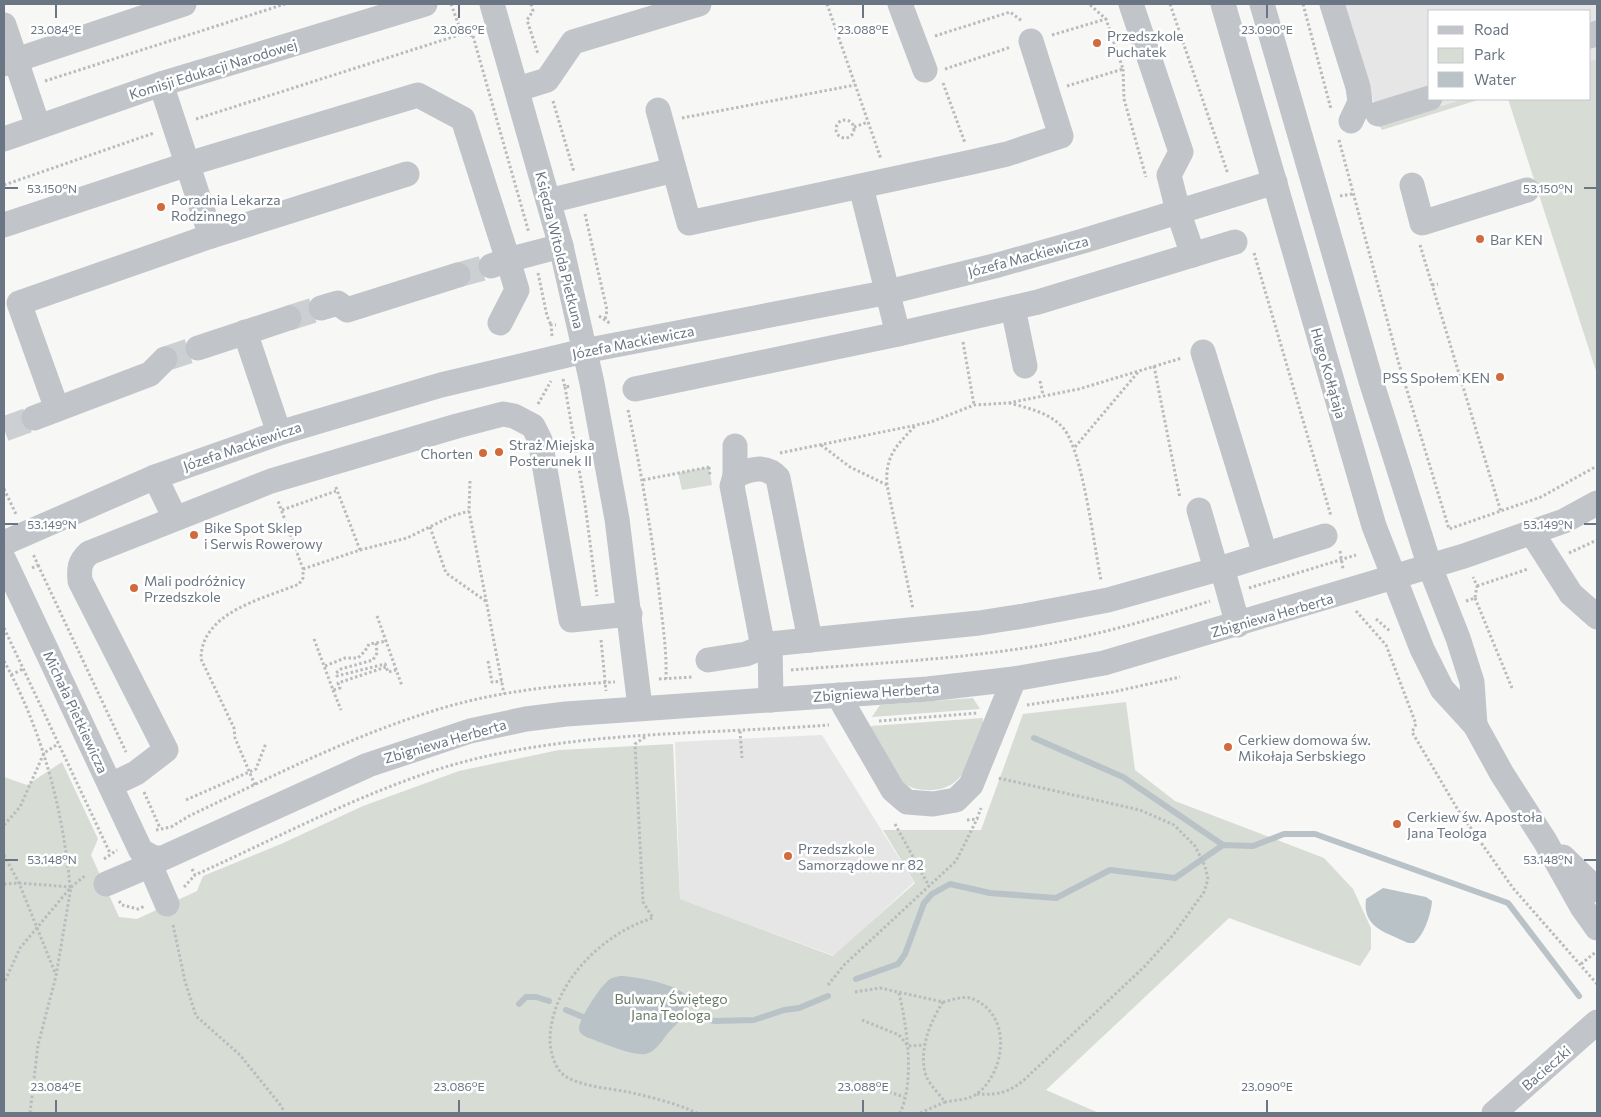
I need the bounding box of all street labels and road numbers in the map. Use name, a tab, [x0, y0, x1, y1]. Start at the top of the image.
street label: Komisji Edukacji Narodowej	[127, 35, 299, 103]
street label: Księdza Witolda Pietkuna	[532, 170, 588, 330]
street label: Józefa Mackiewicza	[966, 232, 1090, 280]
street label: Józefa Mackiewicza	[571, 322, 695, 362]
street label: Hugo Kołłątaja	[1308, 326, 1350, 420]
street label: Józefa Mackiewicza	[181, 418, 303, 474]
street label: Zbigniewa Herberta	[1209, 589, 1335, 641]
street label: Michała Pietkiewicza	[40, 648, 112, 776]
street label: Zbigniewa Herberta	[812, 679, 940, 705]
street label: Zbigniewa Herberta	[382, 715, 508, 767]
street label: Bacieczki	[1518, 1042, 1574, 1094]

